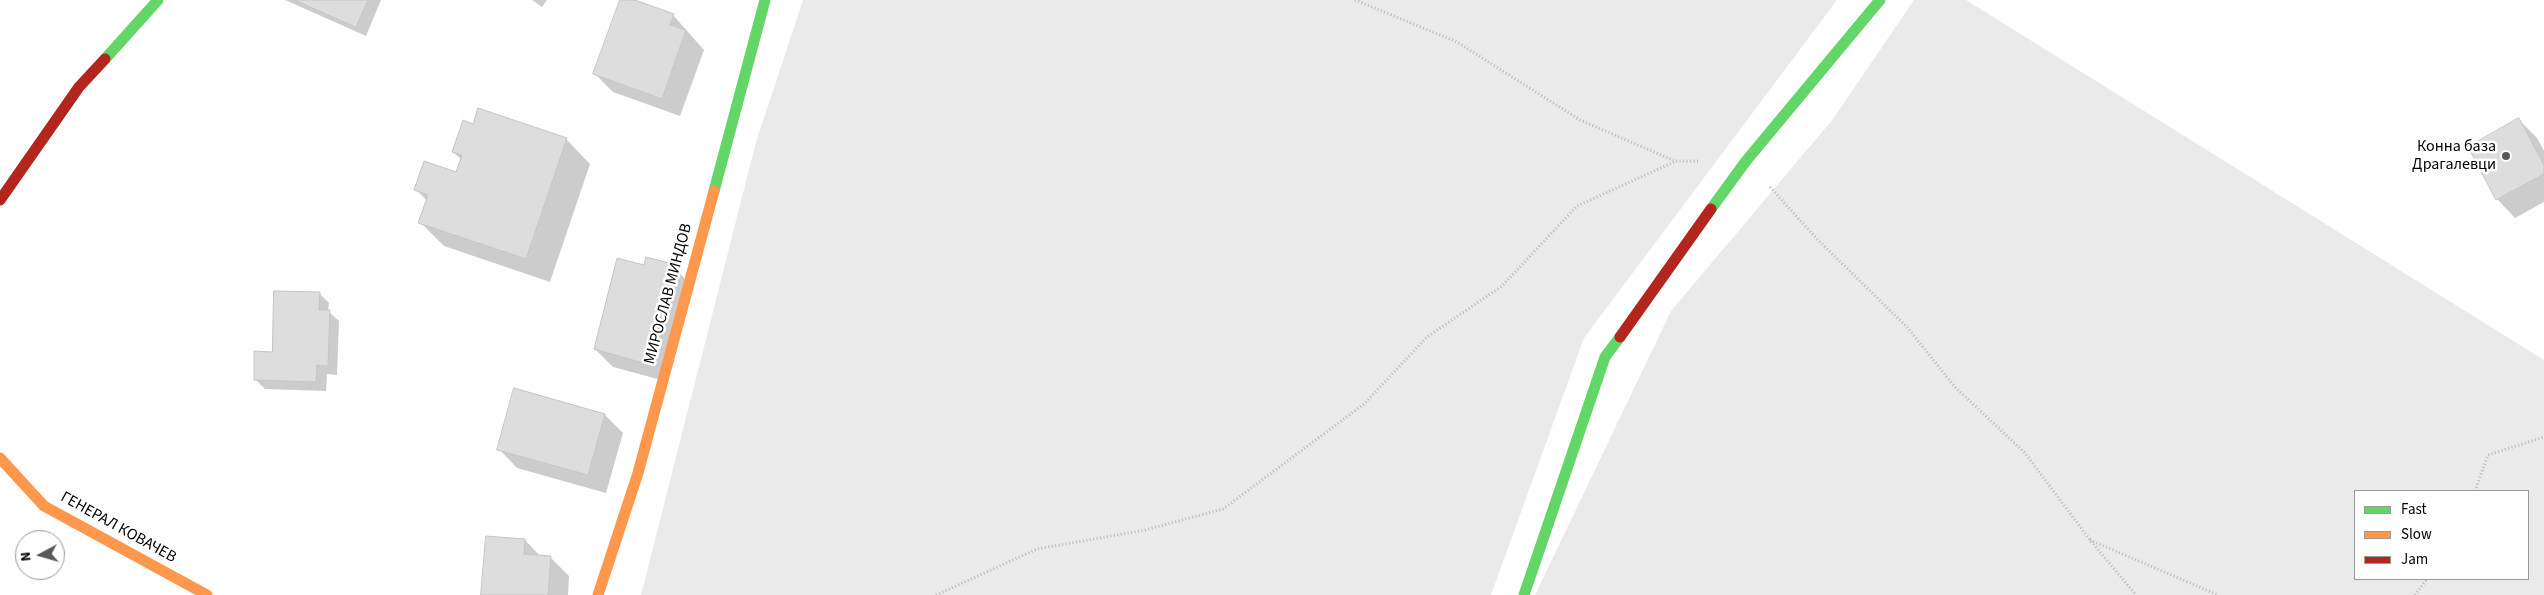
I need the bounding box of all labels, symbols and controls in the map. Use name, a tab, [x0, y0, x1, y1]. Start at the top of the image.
place label: Конна база Драгалевци	[2412, 137, 2496, 175]
marker: Конна база Драгалевци	[2500, 150, 2512, 162]
street label: МИРОСЛАВ МИНДОВ	[641, 221, 697, 367]
street label: ГЕНЕРАЛ КОВАЧЕВ	[57, 488, 179, 568]
legend	[2354, 490, 2529, 580]
text: Fast	[2401, 499, 2427, 520]
text: Slow	[2401, 524, 2432, 545]
north arrow	[15, 530, 65, 580]
text: Jam	[2401, 549, 2428, 570]
text: N	[16, 551, 37, 562]

